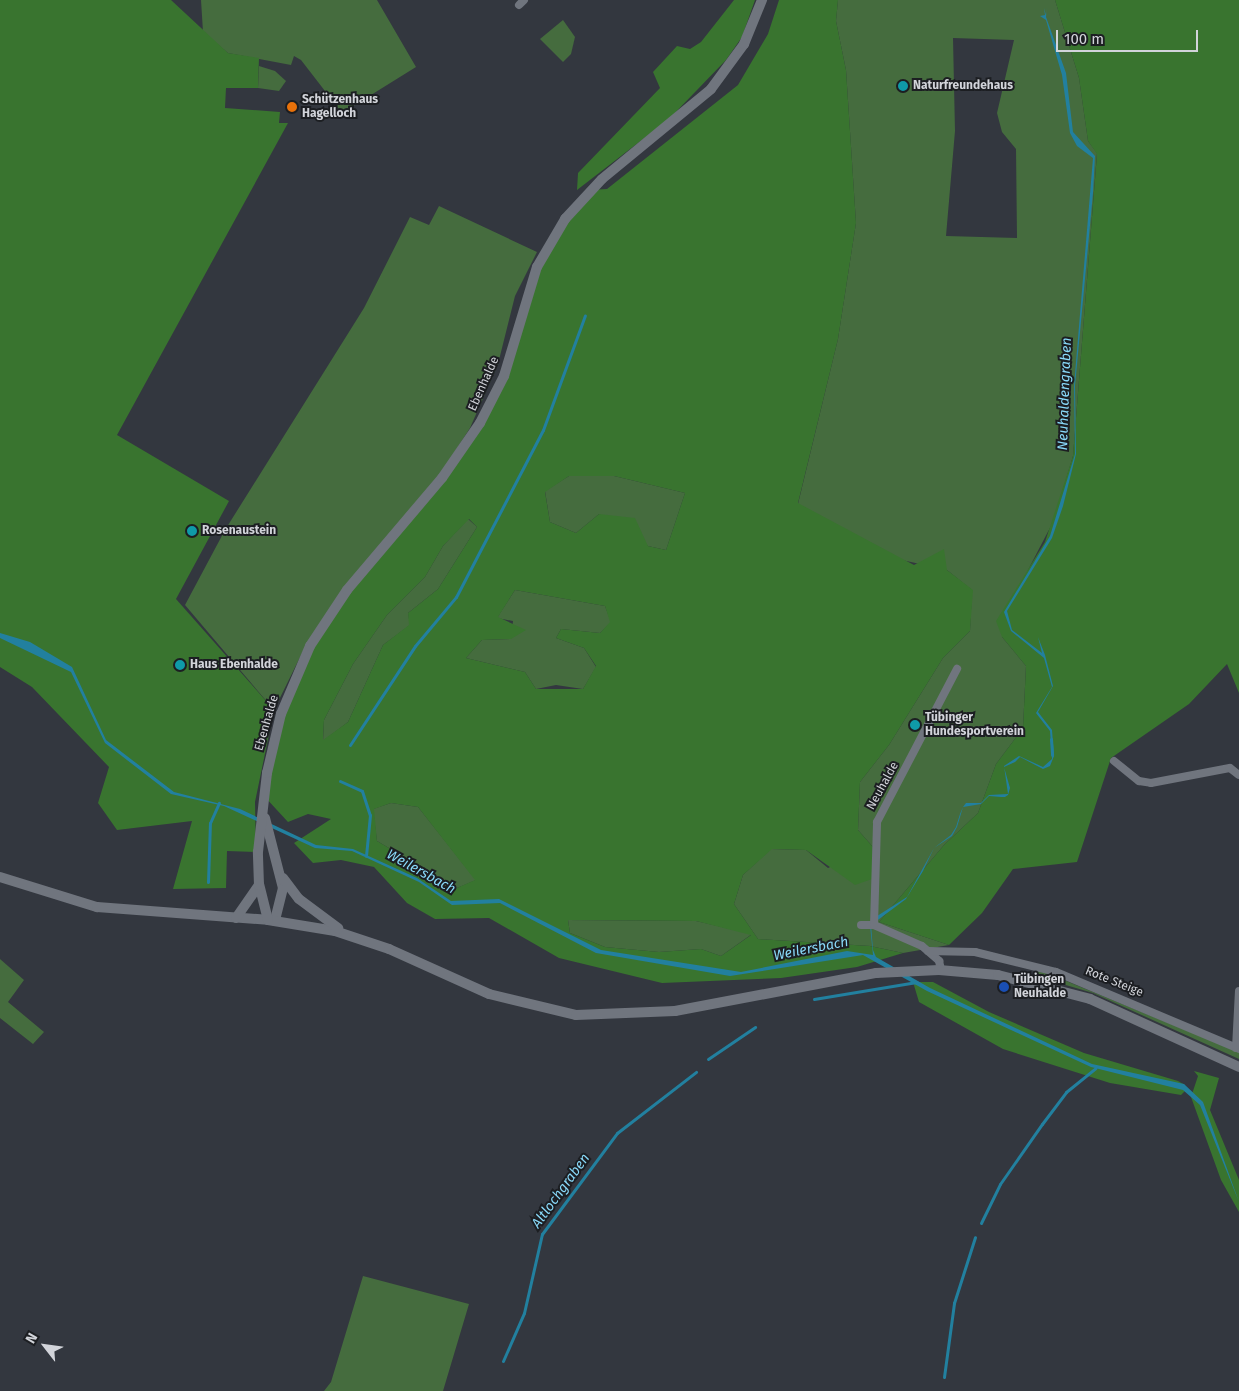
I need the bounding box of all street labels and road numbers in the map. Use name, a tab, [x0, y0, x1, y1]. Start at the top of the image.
street label: Ebenhalde	[466, 355, 502, 413]
street label: Ebenhalde	[252, 693, 282, 753]
street label: Neuhalde	[864, 760, 902, 812]
street label: Rote Steige	[1083, 964, 1145, 1000]

